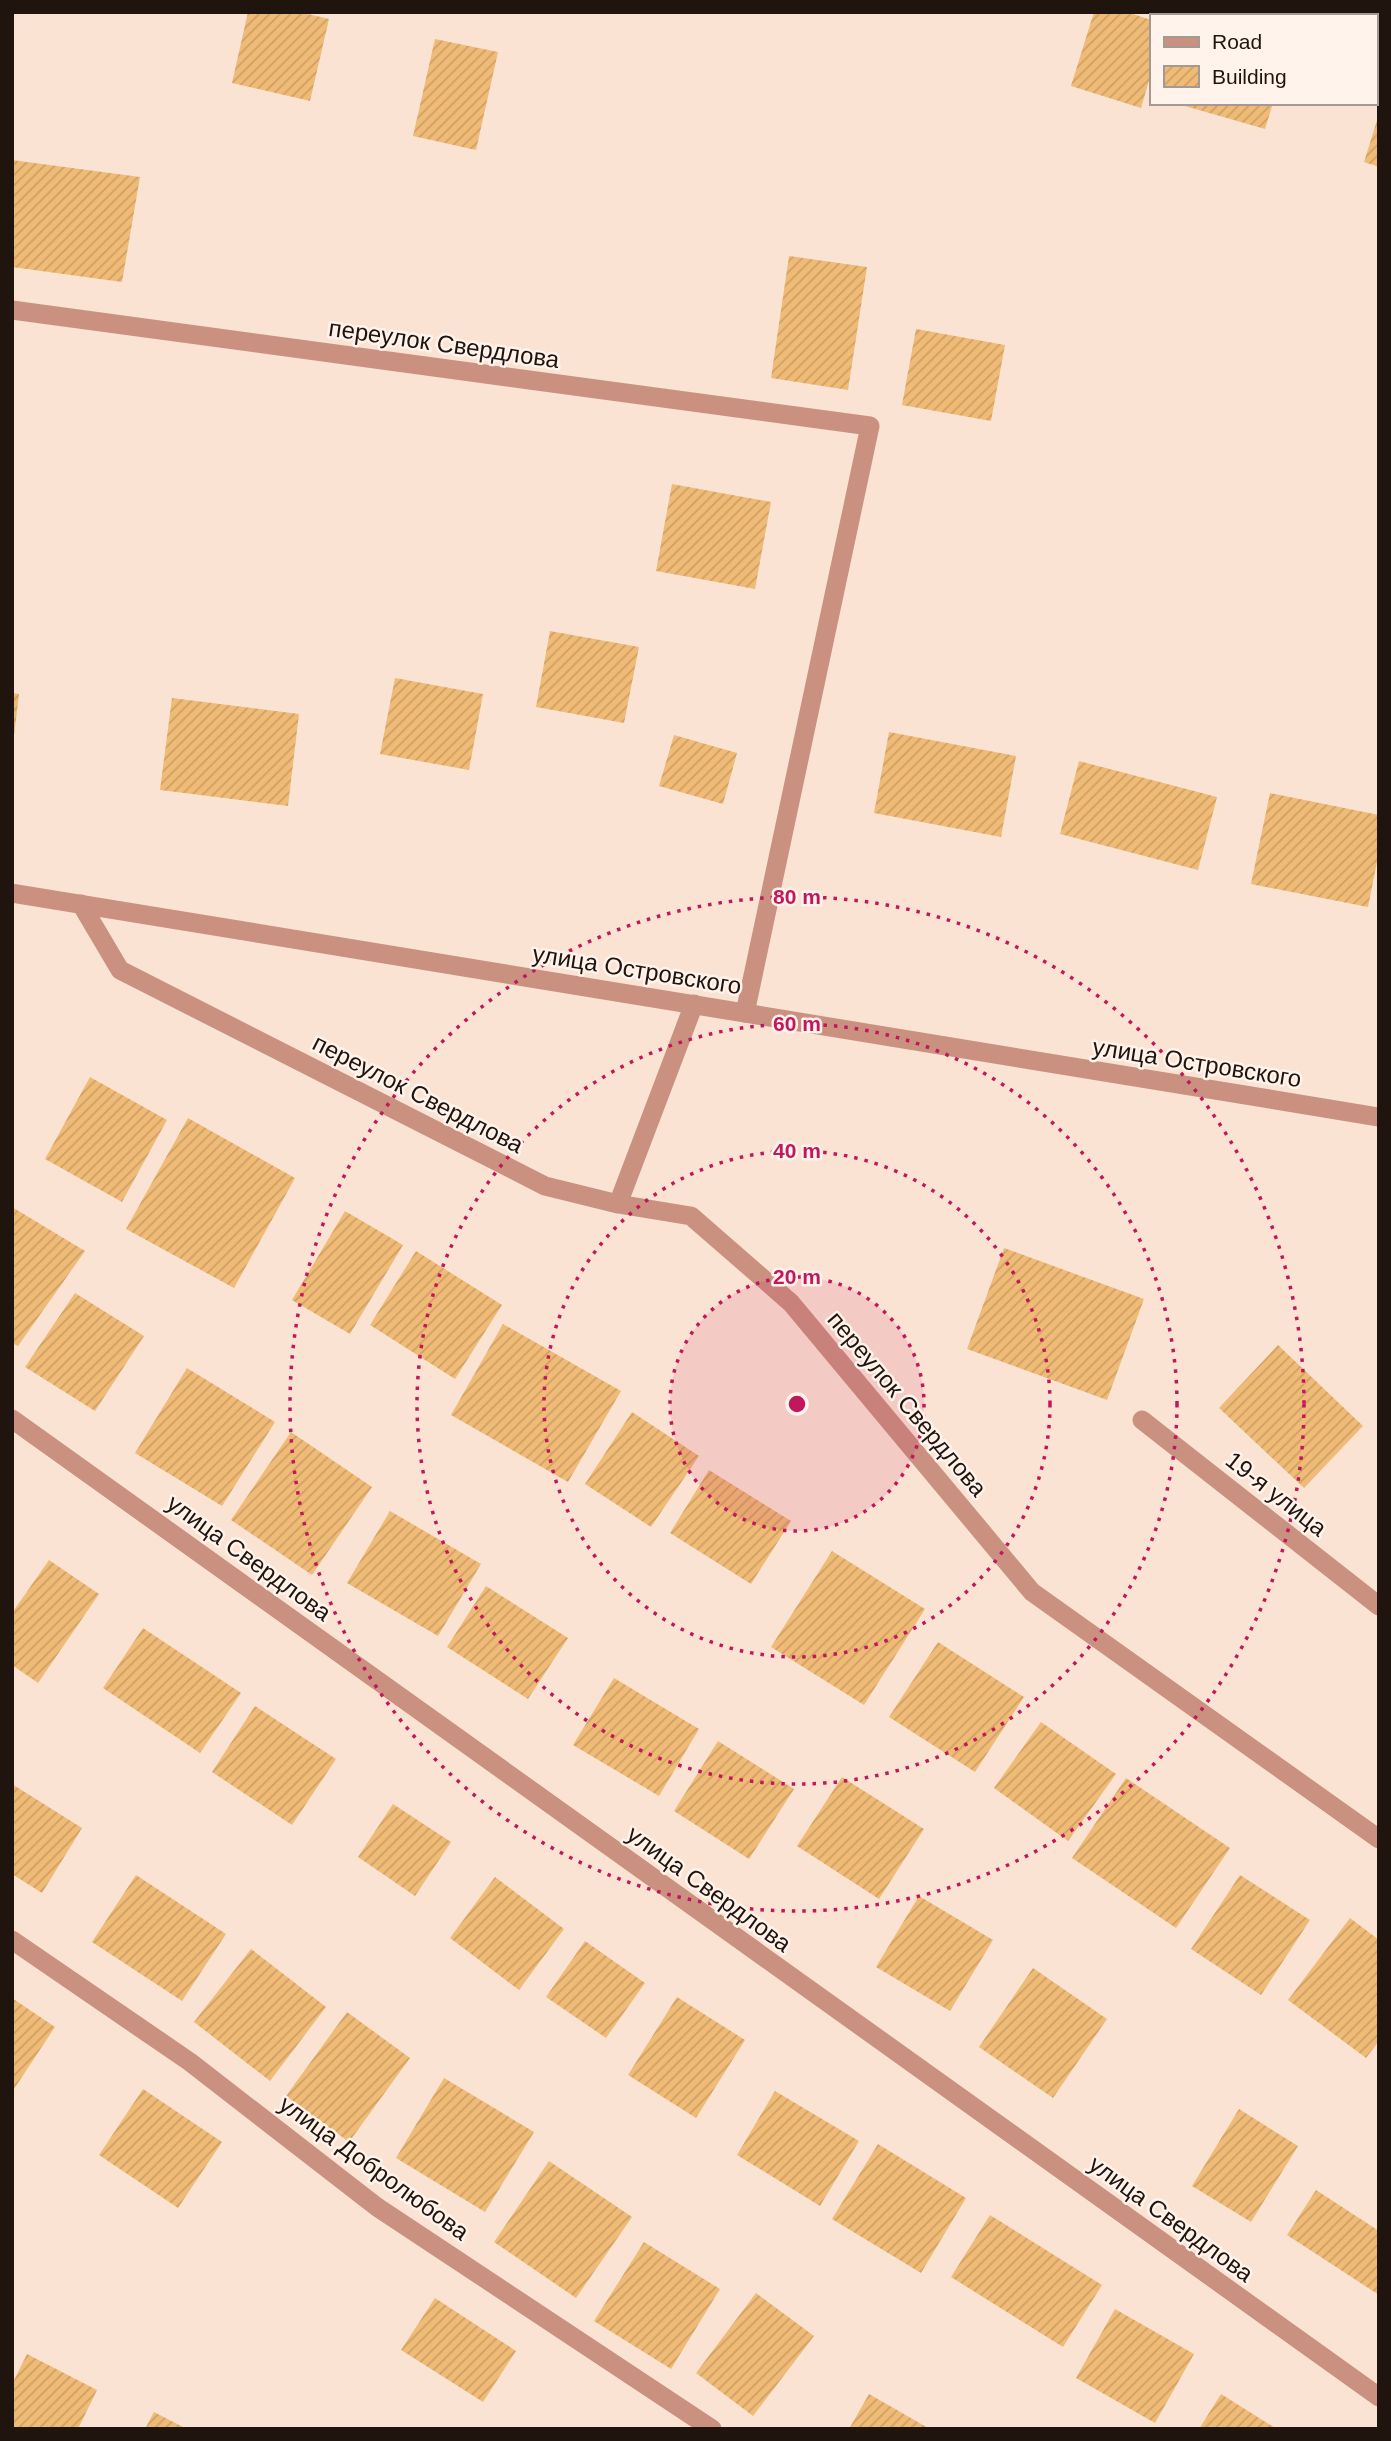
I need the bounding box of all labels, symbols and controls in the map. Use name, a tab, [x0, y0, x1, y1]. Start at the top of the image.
legend	[1150, 14, 1377, 105]
text: Road	[1212, 30, 1262, 53]
text: Building	[1212, 65, 1287, 88]
street label: переулок Свердлова	[327, 314, 562, 373]
text: 80 m	[773, 885, 821, 908]
street label: улица Островского	[531, 940, 743, 999]
text: 60 m	[773, 1012, 821, 1035]
street label: переулок Свердлова	[309, 1029, 528, 1159]
street label: улица Островского	[1091, 1033, 1303, 1092]
text: 40 m	[773, 1139, 821, 1162]
text: 20 m	[773, 1265, 821, 1288]
street label: переулок Свердлова	[822, 1306, 993, 1502]
centre of rings	[785, 1392, 809, 1416]
street label: 19-я улица	[1221, 1446, 1333, 1542]
street label: улица Свердлова	[162, 1489, 337, 1627]
street label: улица Свердлова	[622, 1820, 797, 1958]
street label: улица Добролюбова	[274, 2090, 475, 2246]
street label: улица Свердлова	[1084, 2150, 1259, 2288]

